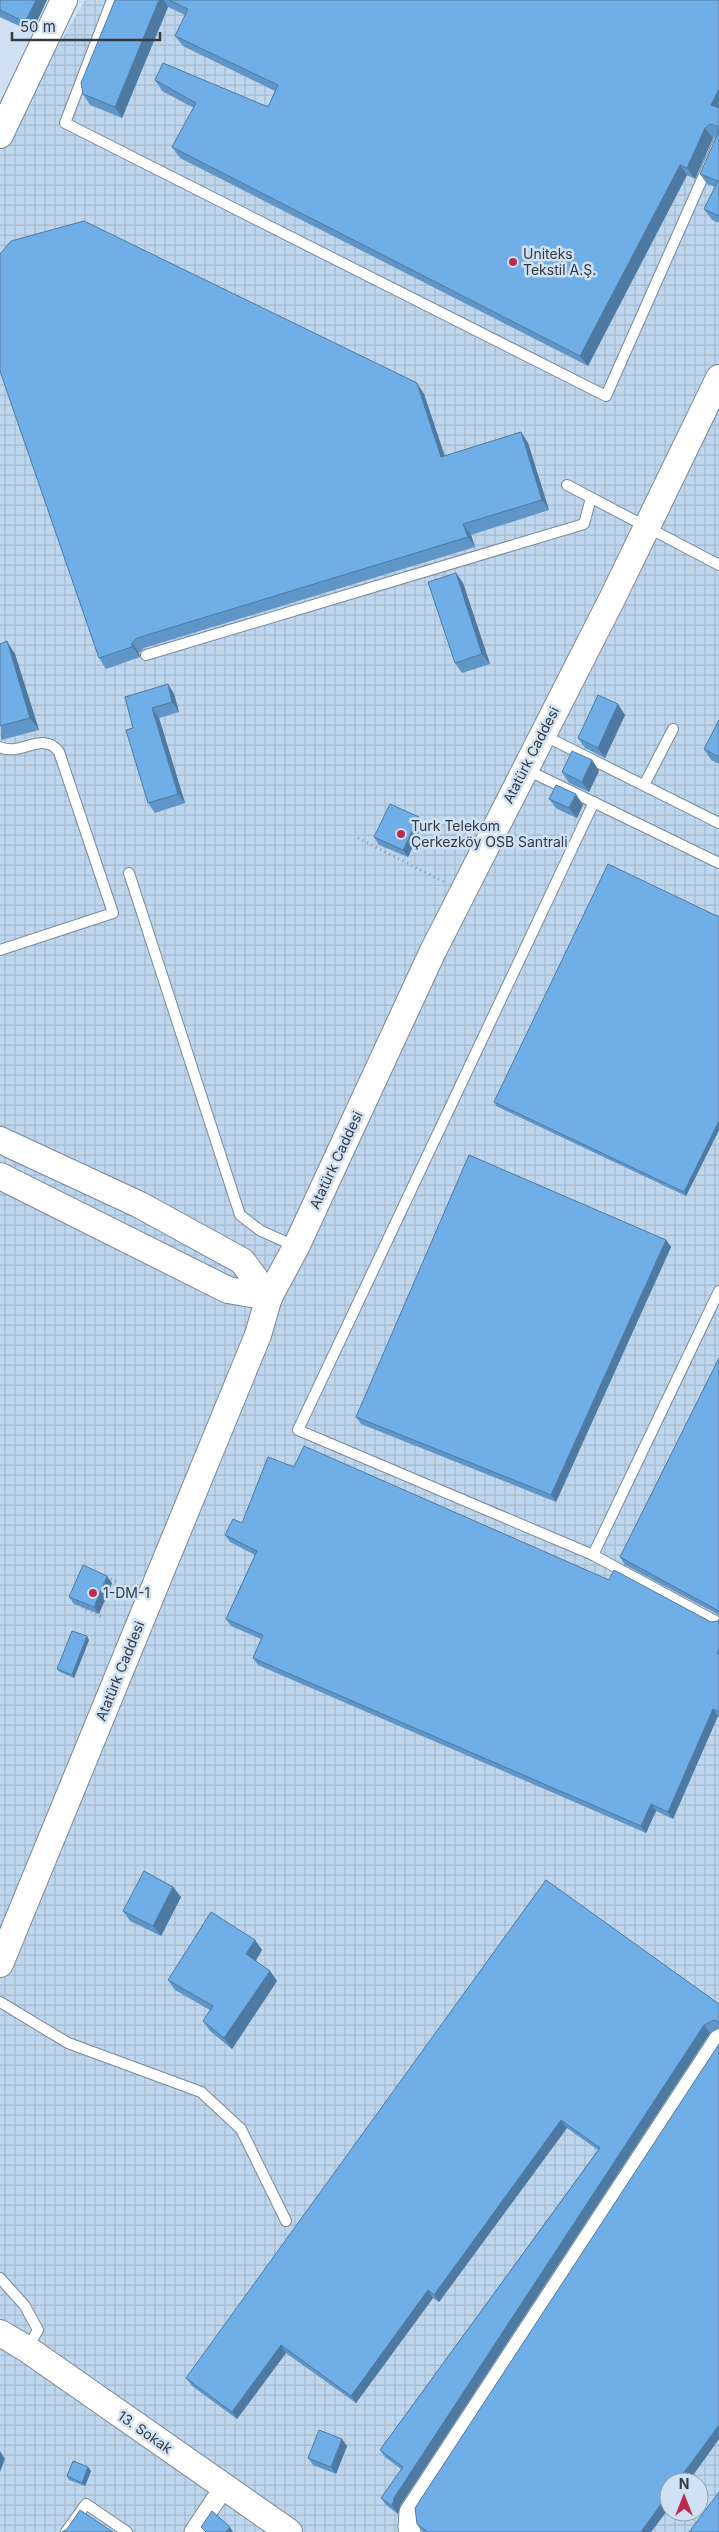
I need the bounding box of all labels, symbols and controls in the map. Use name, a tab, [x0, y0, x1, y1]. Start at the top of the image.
scale bar	[12, 10, 160, 42]
text: 50 m	[20, 17, 56, 36]
place label: Uniteks Tekstil A.Ş.	[523, 245, 596, 278]
marker: Uniteks Tekstil A.Ş.	[507, 256, 519, 268]
street label: Atatürk Caddesi	[499, 704, 562, 806]
place label: Turk Telekom Çerkezköy OSB Santrali	[411, 817, 568, 850]
marker: Turk Telekom Çerkezköy OSB Santrali	[395, 828, 407, 840]
street label: Atatürk Caddesi	[305, 1108, 366, 1211]
place label: 1-DM-1	[103, 1584, 150, 1601]
marker: 1-DM-1	[87, 1587, 99, 1599]
street label: Atatürk Caddesi	[92, 1618, 147, 1723]
street label: 13. Sokak	[115, 2407, 176, 2457]
north arrow	[659, 2472, 709, 2522]
text: N	[679, 2475, 689, 2492]

